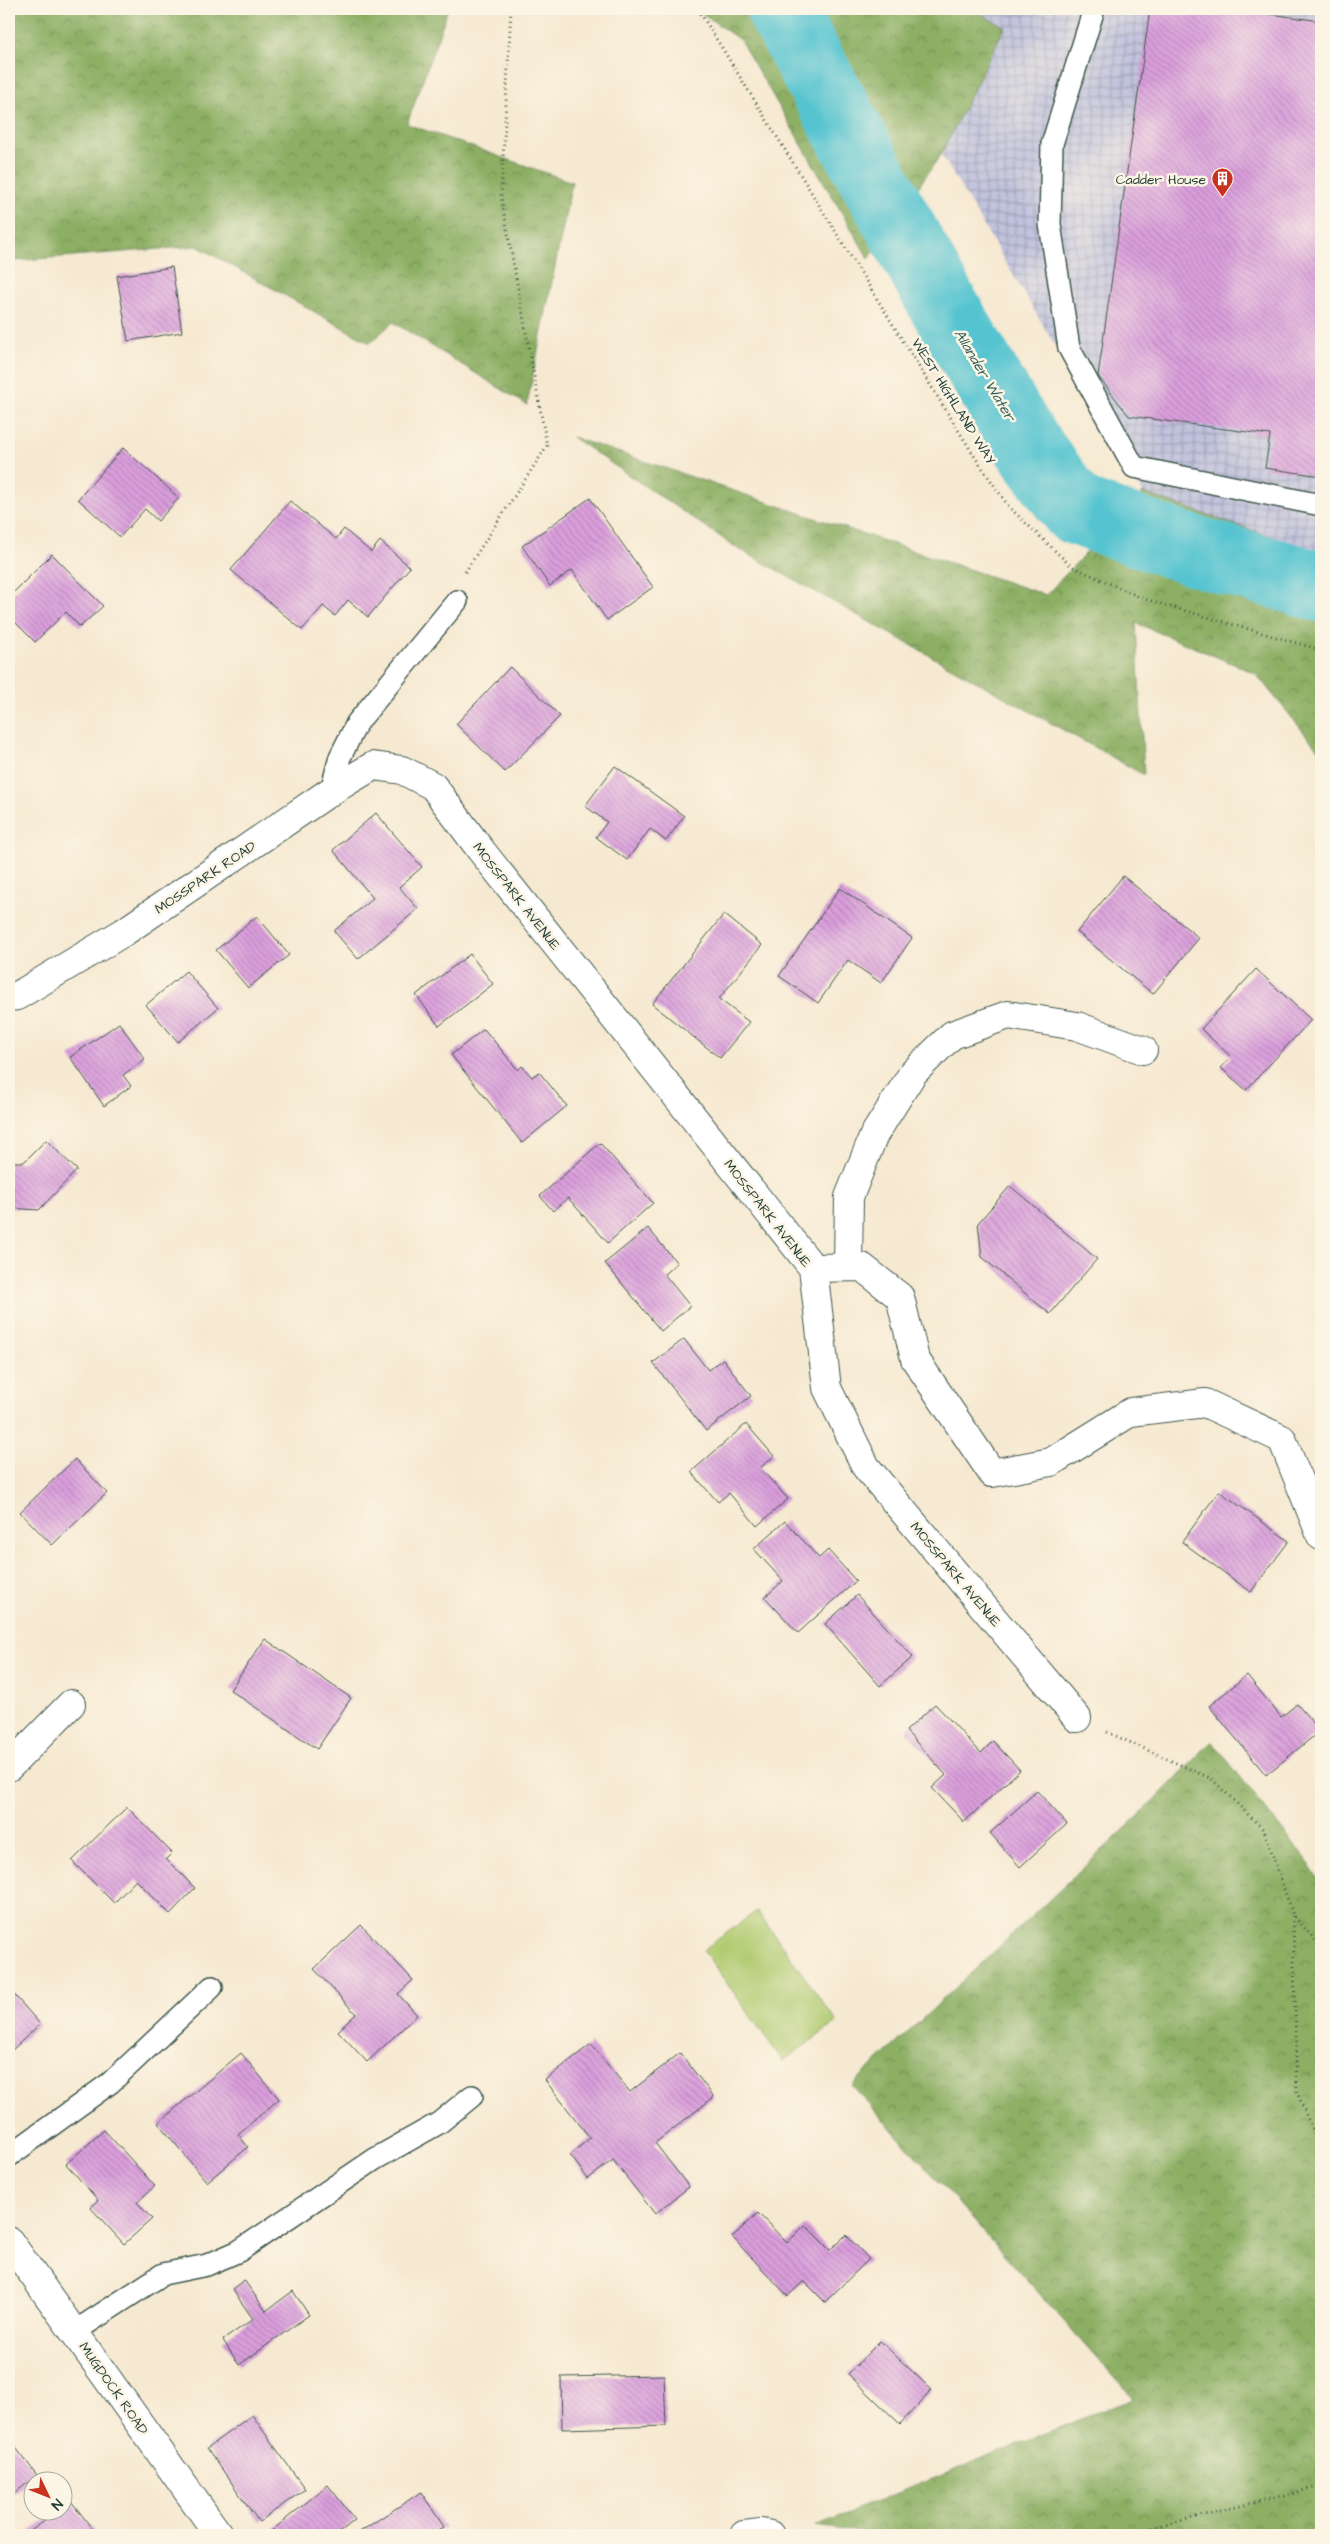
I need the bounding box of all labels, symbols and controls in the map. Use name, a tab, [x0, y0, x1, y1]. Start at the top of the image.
building icon: Cadder House	[1210, 167, 1234, 198]
place label: Cadder House	[1116, 170, 1206, 190]
water label: Allander Water	[949, 325, 1021, 427]
street label: WEST HIGHLAND WAY	[906, 335, 1000, 469]
street label: MOSSPARK ROAD	[151, 836, 260, 919]
street label: MOSSPARK AVENUE	[468, 838, 565, 955]
street label: MOSSPARK AVENUE	[719, 1155, 816, 1272]
street label: MOSSPARK AVENUE	[905, 1518, 1006, 1632]
street label: MUGDOCK ROAD	[74, 2338, 153, 2439]
north arrow	[22, 2472, 72, 2522]
text: N	[46, 2494, 67, 2514]

